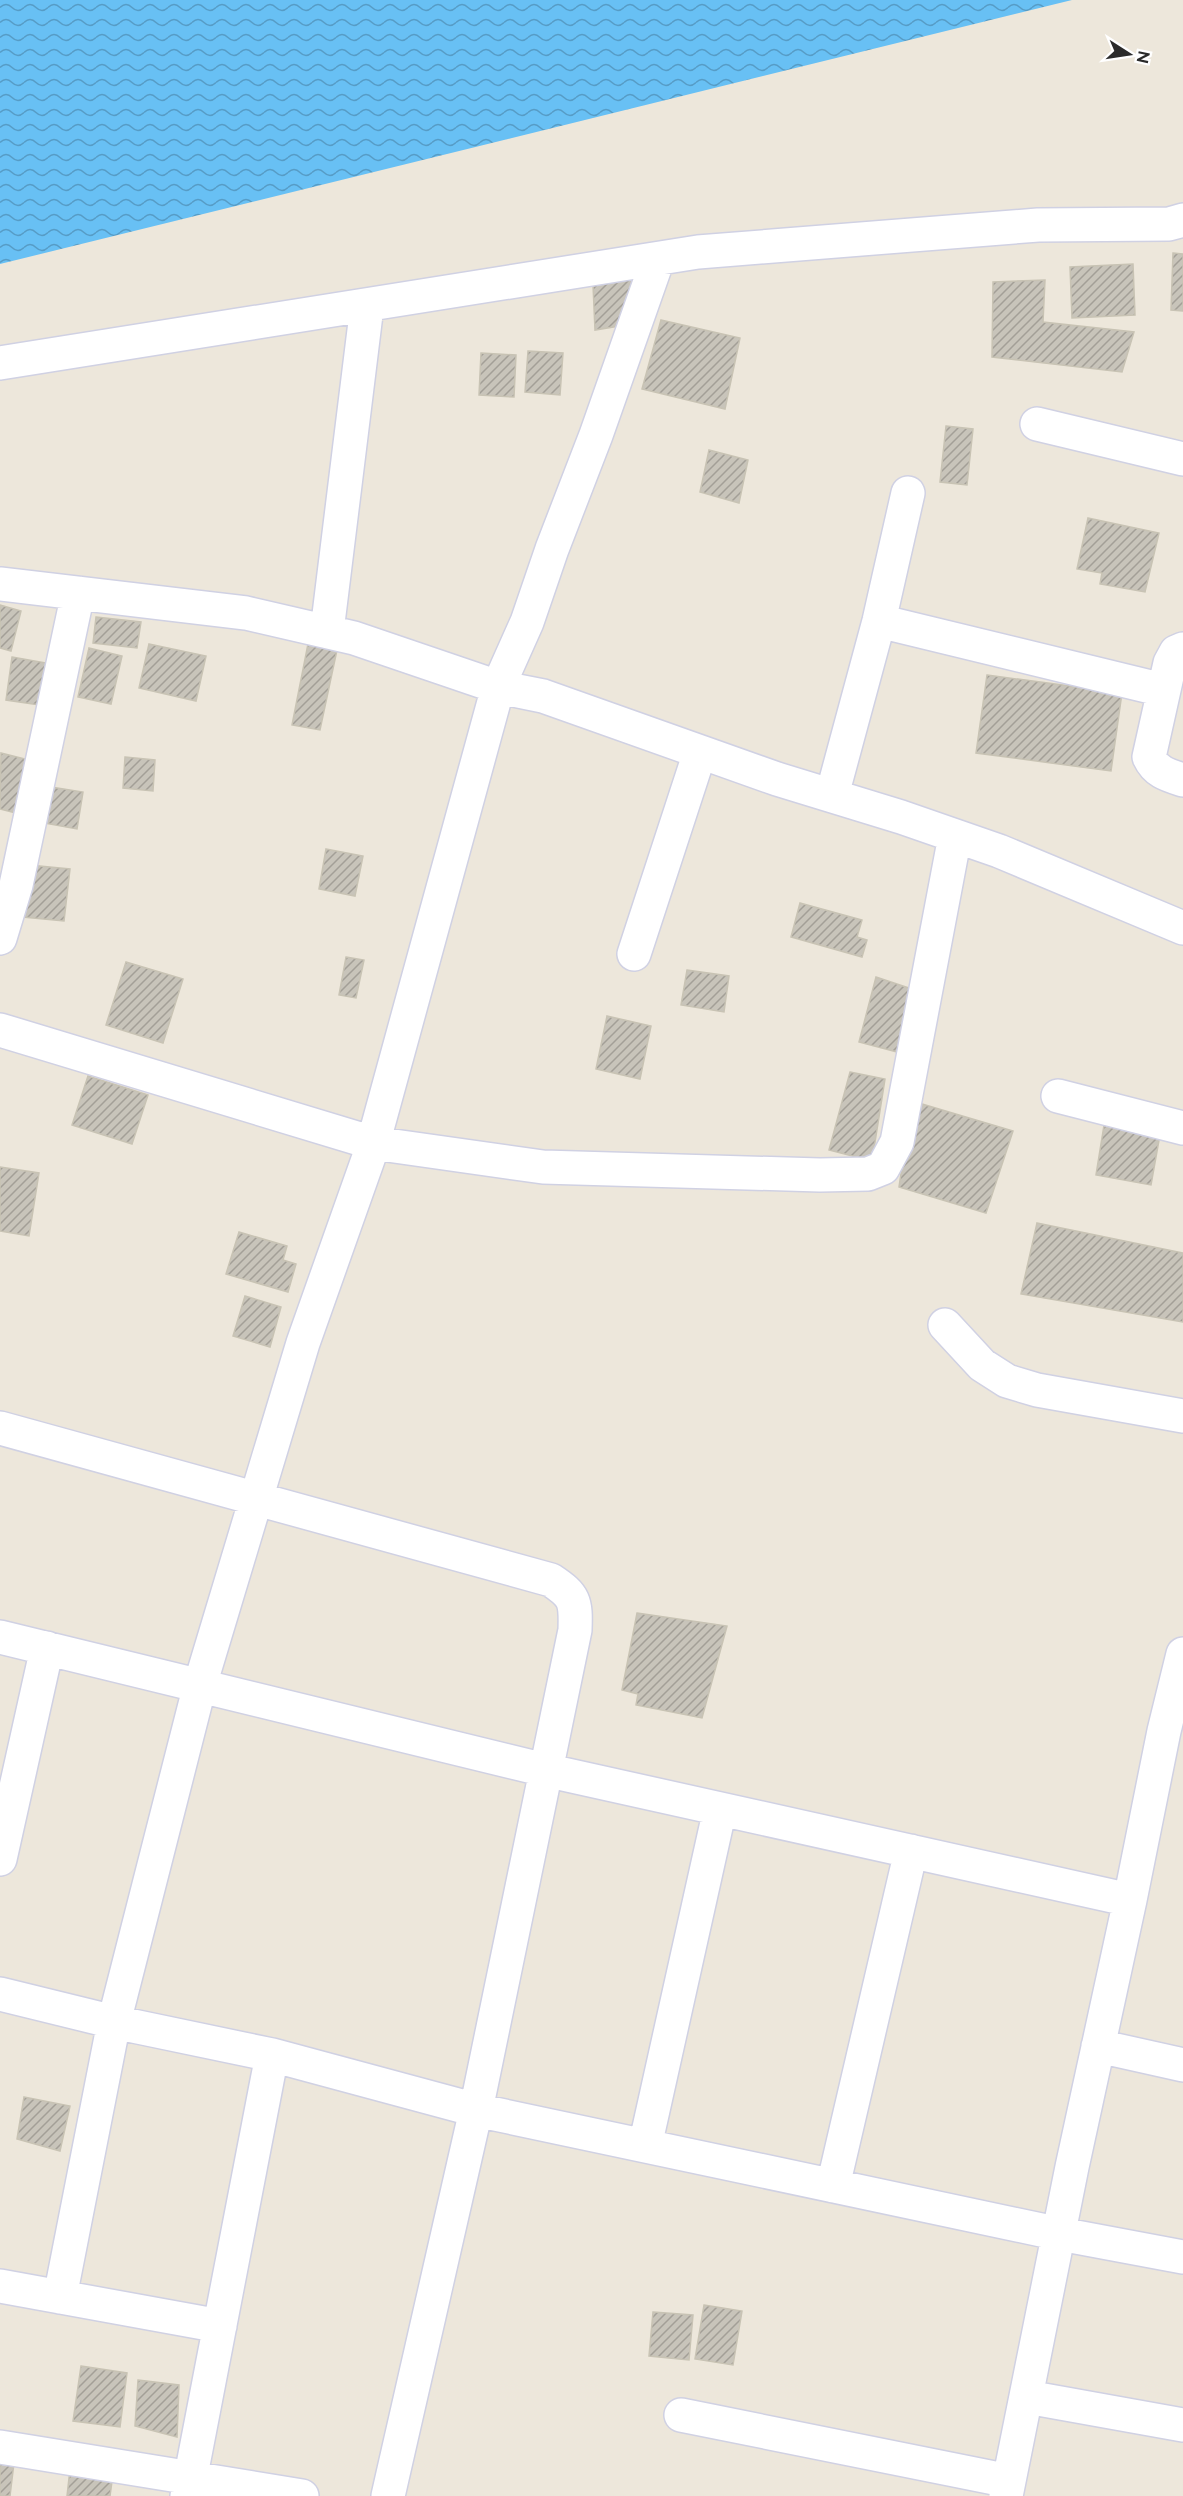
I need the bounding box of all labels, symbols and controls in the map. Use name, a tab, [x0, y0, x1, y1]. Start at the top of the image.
north arrow	[1099, 24, 1159, 84]
text: N	[1133, 49, 1154, 65]

